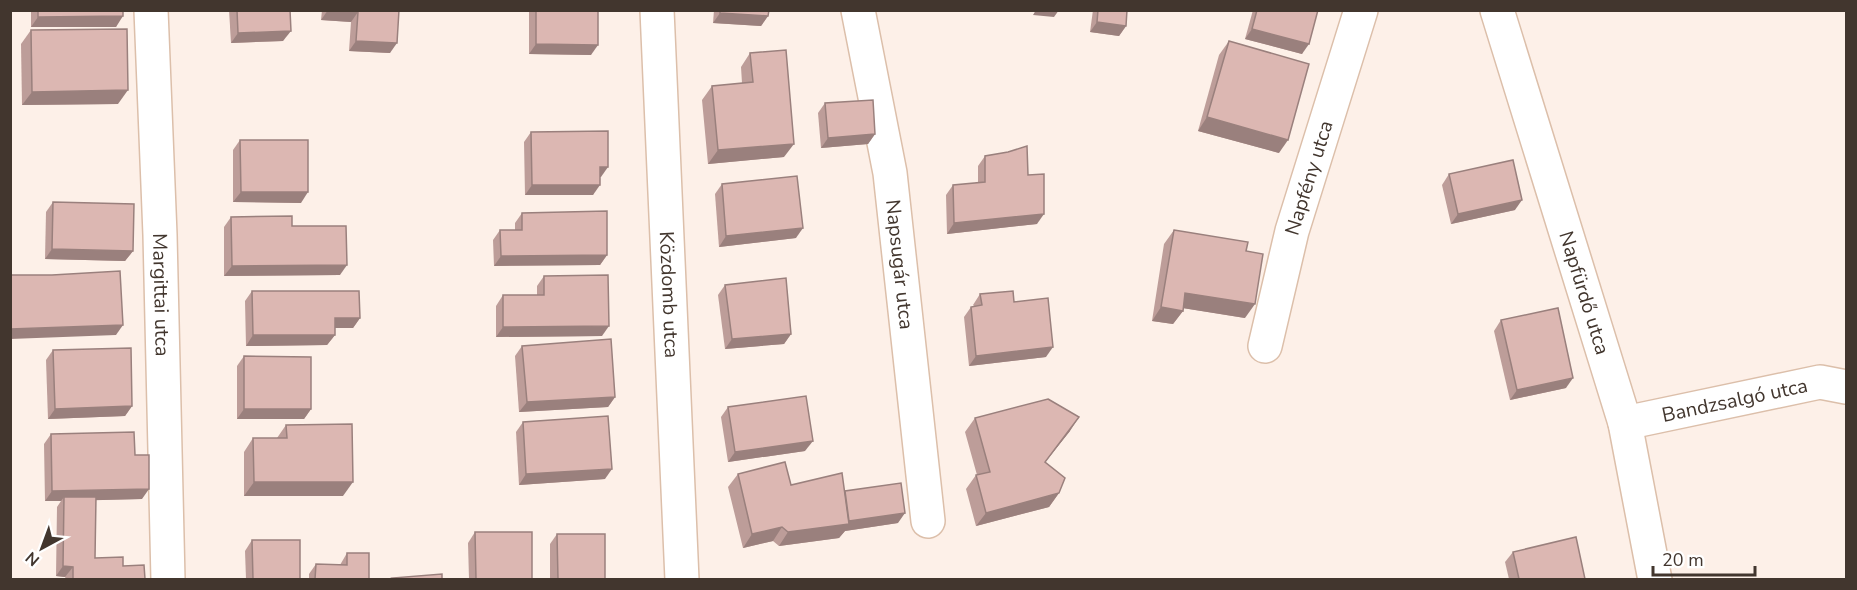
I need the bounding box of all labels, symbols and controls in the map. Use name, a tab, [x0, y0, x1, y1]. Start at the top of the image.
street label: Napfény utca	[1278, 117, 1339, 238]
street label: Napsugár utca	[879, 198, 920, 331]
street label: Napfürdő utca	[1553, 228, 1616, 358]
street label: Közdomb utca	[653, 231, 686, 359]
street label: Margittai utca	[146, 233, 176, 357]
street label: Bandzsalgó utca	[1659, 371, 1810, 428]
north arrow	[12, 518, 72, 578]
scale bar	[1653, 539, 1755, 577]
text: N	[21, 546, 45, 571]
text: 20 m	[1662, 548, 1704, 572]

